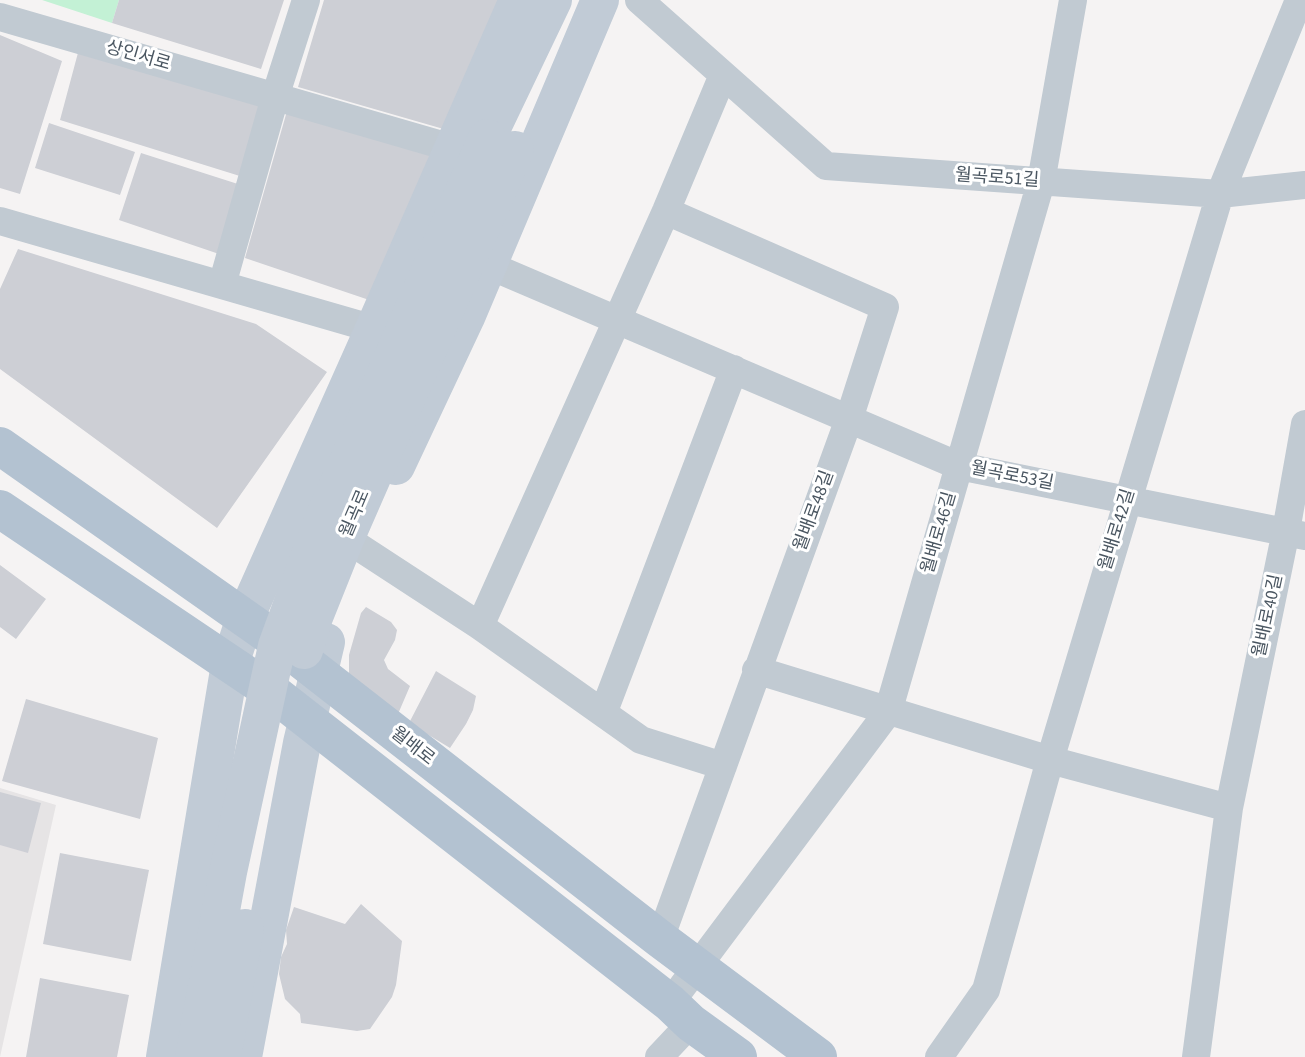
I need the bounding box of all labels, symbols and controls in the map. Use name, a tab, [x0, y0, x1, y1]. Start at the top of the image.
street label: 상인서로	[103, 37, 173, 77]
street label: 월곡로51길	[954, 165, 1040, 193]
street label: 월곡로53길	[969, 458, 1055, 496]
street label: 월배로48길	[790, 468, 840, 554]
street label: 월곡로	[336, 487, 376, 541]
street label: 월배로42길	[1095, 487, 1141, 573]
street label: 월배로46길	[918, 490, 962, 576]
street label: 월배로40길	[1250, 573, 1288, 659]
street label: 월배로	[386, 723, 438, 771]

